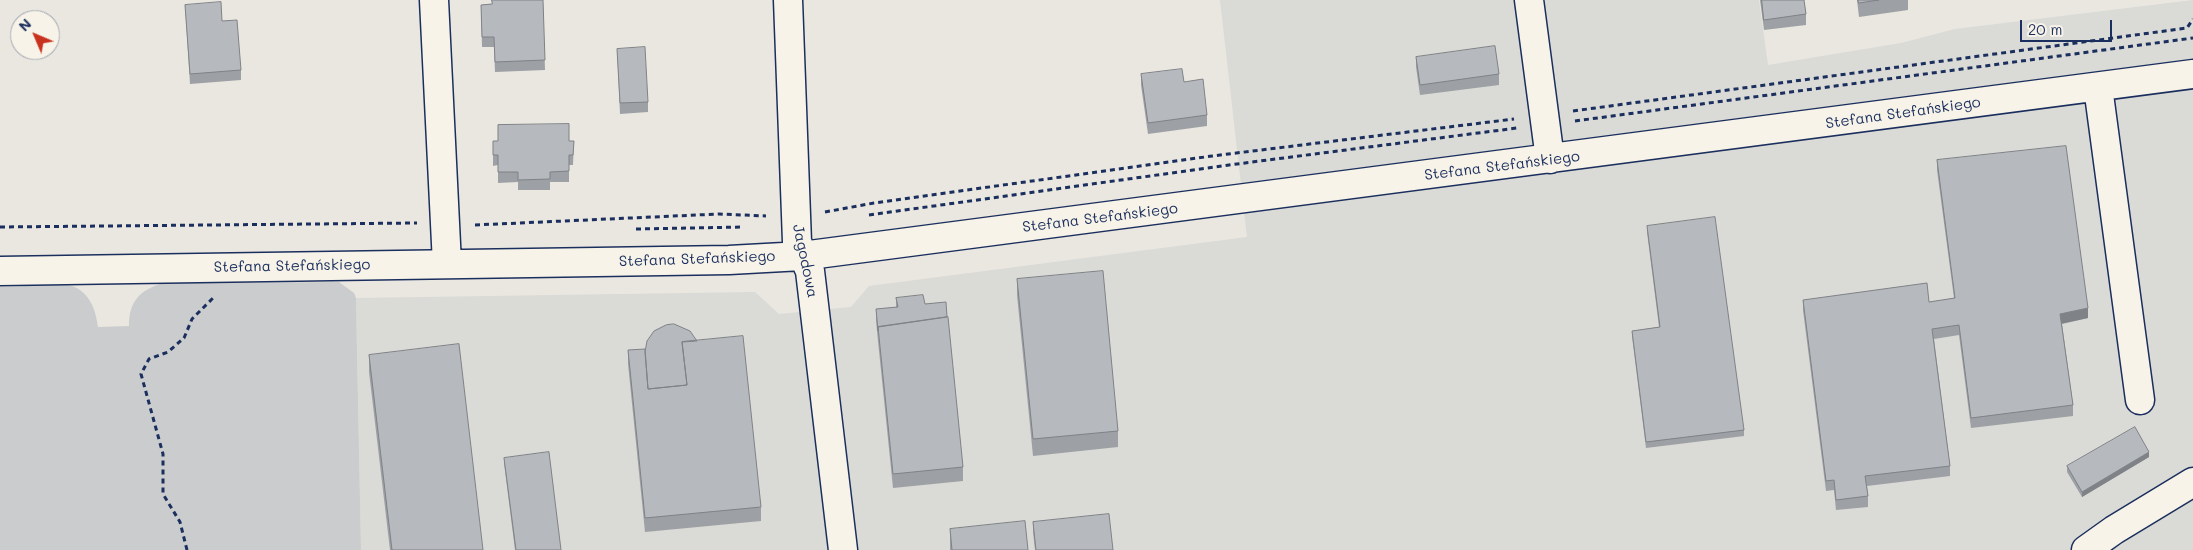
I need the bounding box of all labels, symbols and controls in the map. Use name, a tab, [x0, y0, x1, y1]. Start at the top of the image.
north arrow	[10, 10, 60, 60]
scale bar	[2023, 10, 2116, 42]
text: N	[14, 14, 35, 35]
text: 20 m	[2028, 19, 2062, 39]
street label: Stefana Stefańskiego	[1824, 93, 1982, 133]
street label: Stefana Stefańskiego	[1423, 148, 1581, 184]
street label: Stefana Stefańskiego	[1021, 200, 1179, 236]
street label: Jagodowa	[788, 223, 822, 299]
street label: Stefana Stefańskiego	[618, 247, 776, 271]
street label: Stefana Stefańskiego	[214, 256, 370, 276]

